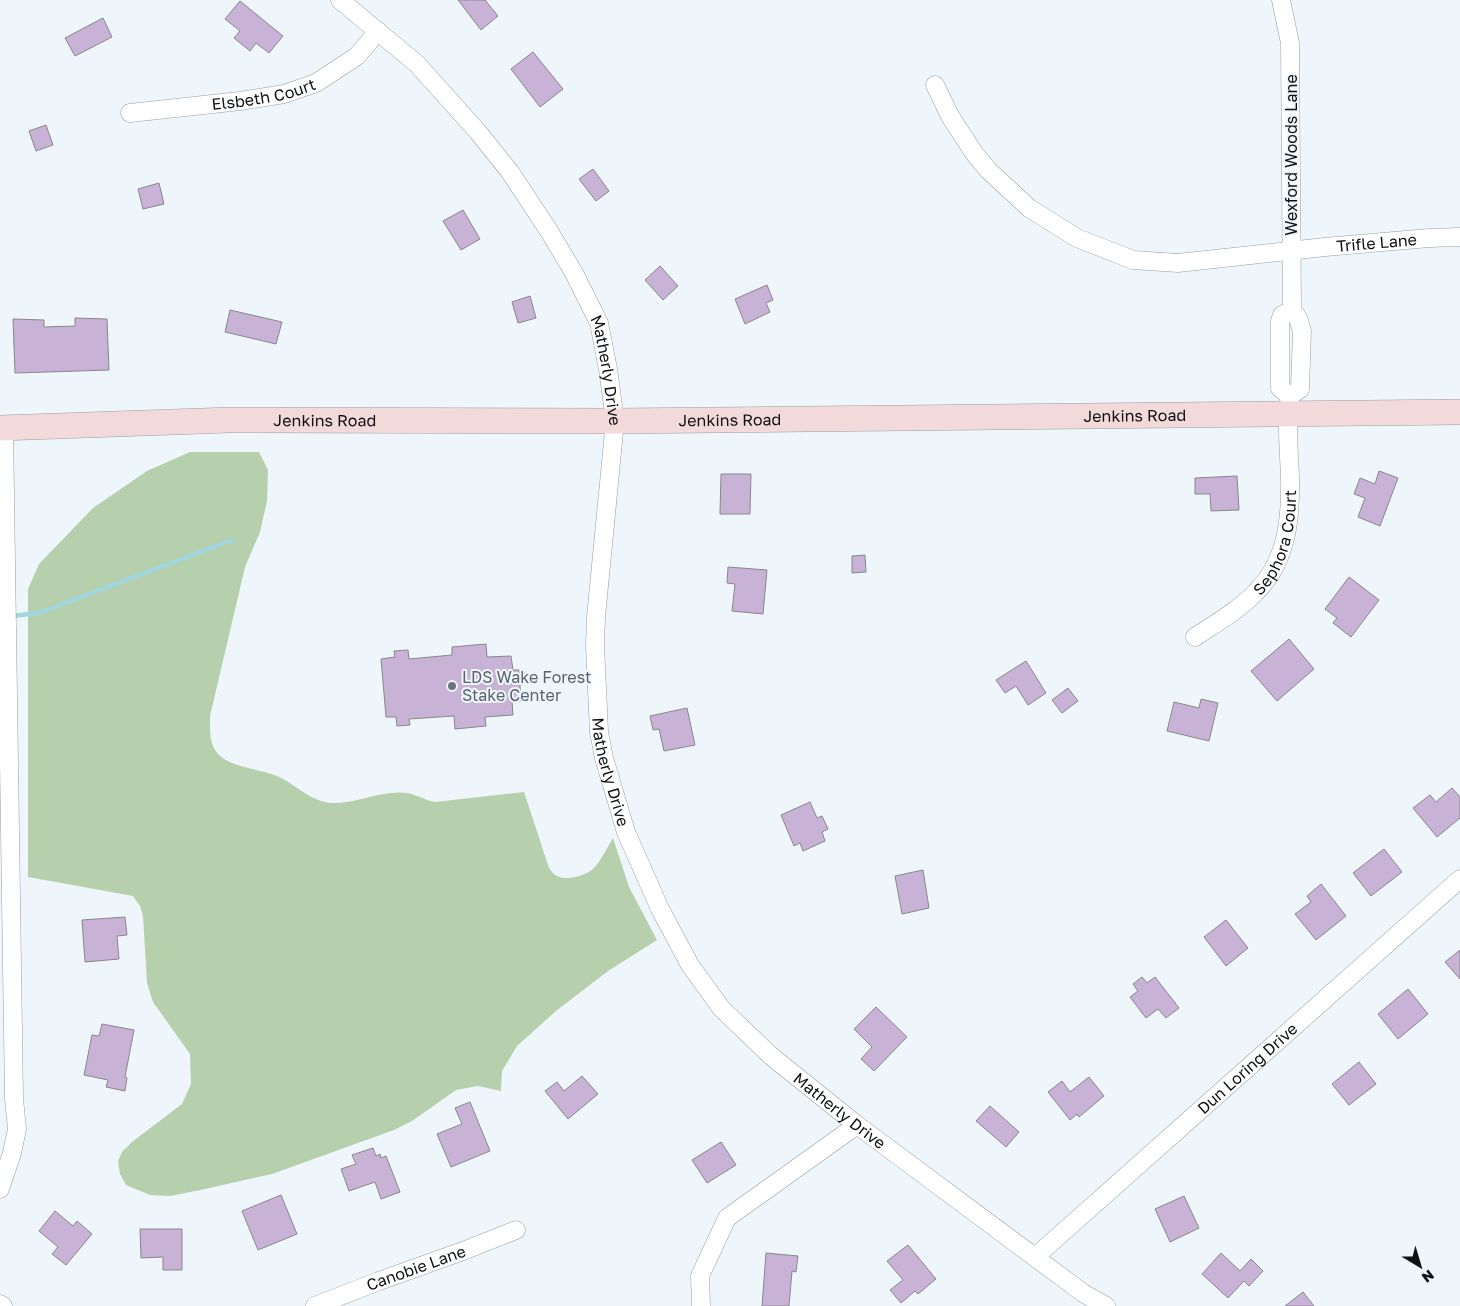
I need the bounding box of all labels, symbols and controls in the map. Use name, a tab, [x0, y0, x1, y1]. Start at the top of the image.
street label: Elsbeth Court	[210, 74, 318, 114]
street label: Wexford Woods Lane	[1281, 74, 1301, 236]
street label: Trifle Lane	[1336, 229, 1418, 256]
street label: Matherly Drive	[586, 311, 625, 427]
street label: Jenkins Road	[1083, 405, 1186, 426]
street label: Jenkins Road	[678, 409, 781, 430]
street label: Jenkins Road	[273, 410, 376, 430]
street label: Sephora Court	[1248, 490, 1300, 599]
place label: LDS Wake Forest Stake Center	[462, 667, 592, 705]
marker: LDS Wake Forest Stake Center	[446, 680, 458, 692]
street label: Matherly Drive	[588, 717, 634, 829]
street label: Dun Loring Drive	[1193, 1019, 1301, 1118]
street label: Matherly Drive	[790, 1068, 890, 1153]
street label: Canobie Lane	[363, 1241, 468, 1295]
north arrow	[1395, 1241, 1445, 1291]
text: N	[1419, 1267, 1438, 1287]

